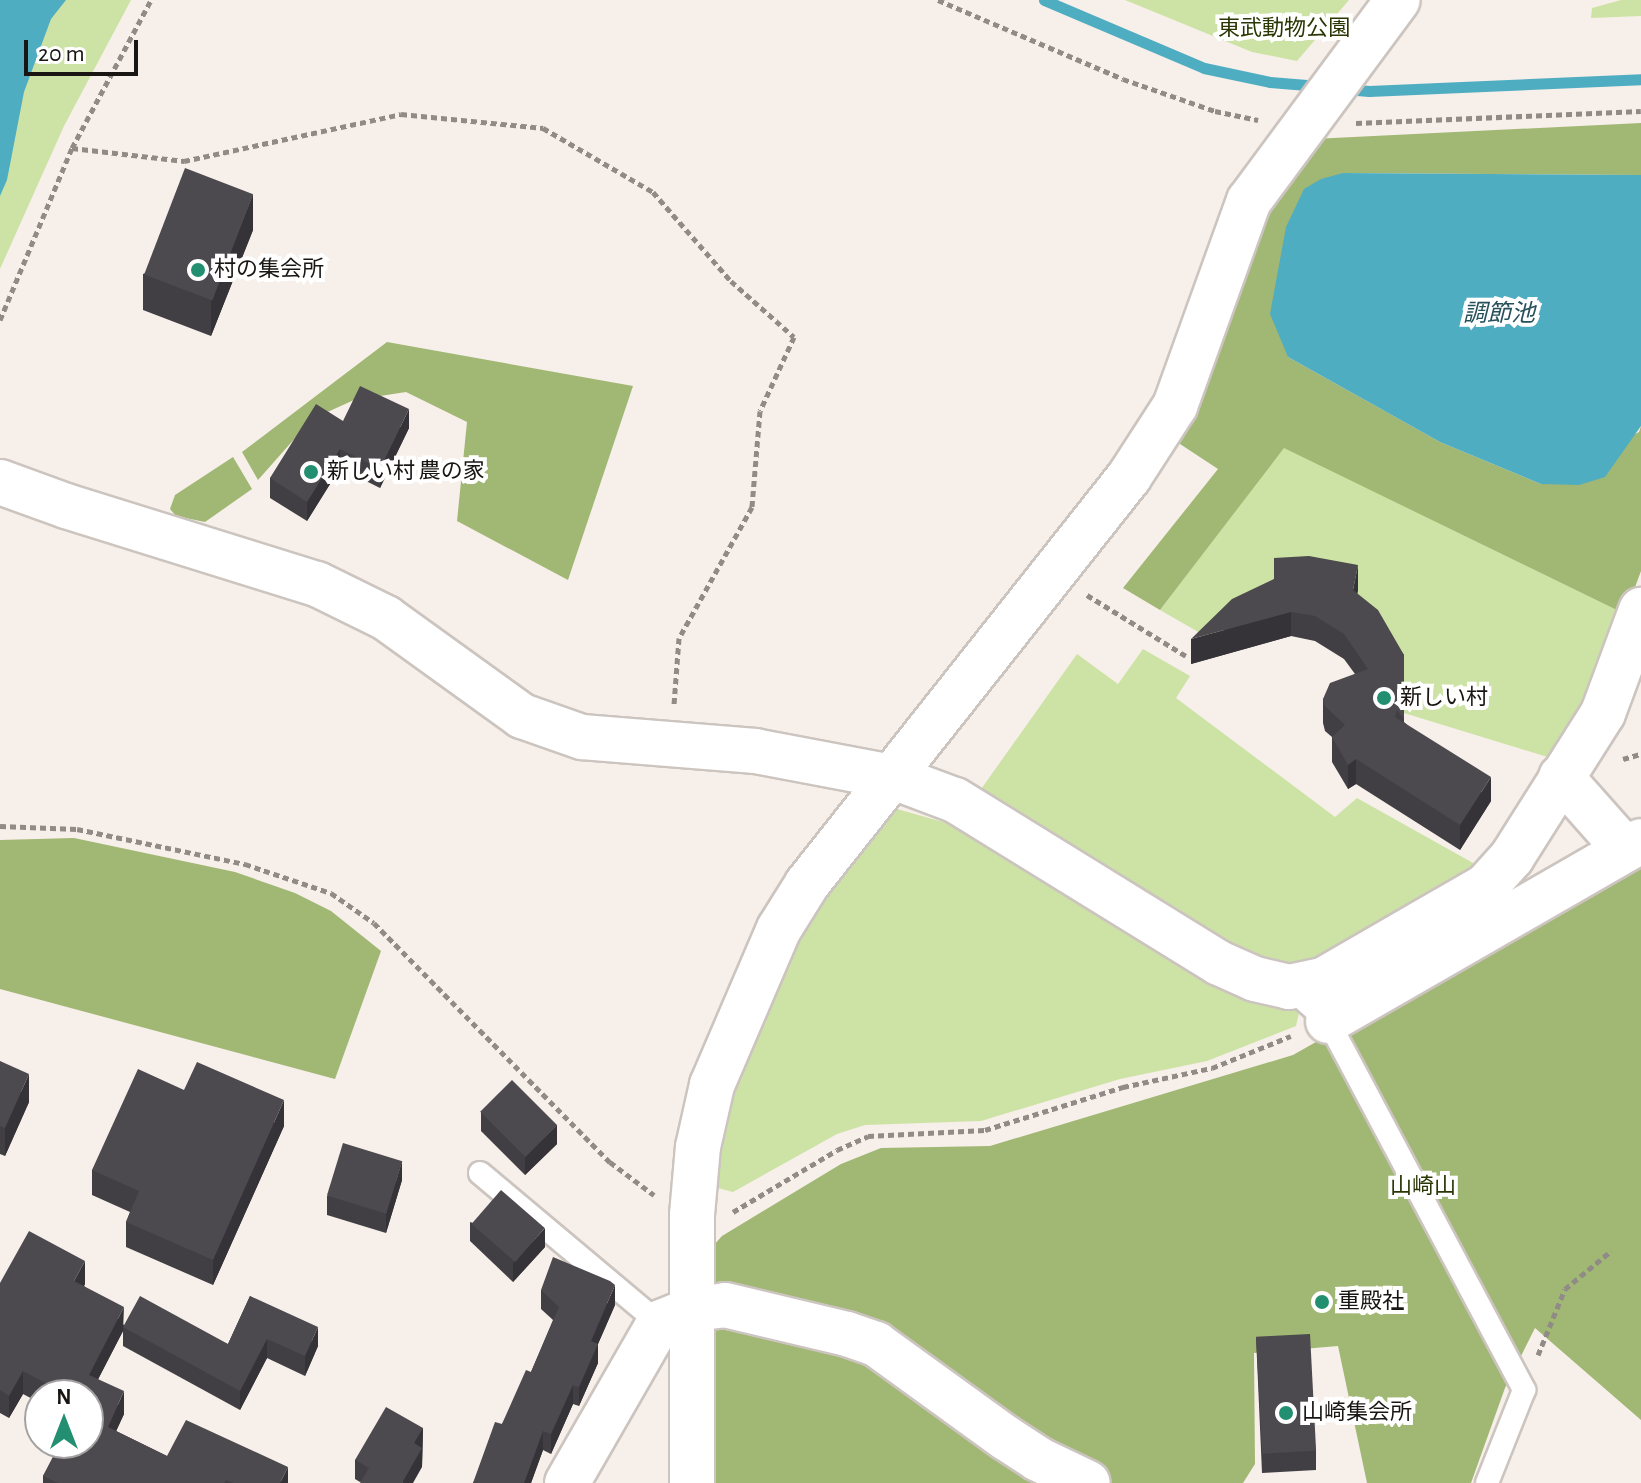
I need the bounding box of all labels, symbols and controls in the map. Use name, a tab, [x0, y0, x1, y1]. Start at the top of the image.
park label: 東武動物公園	[1218, 16, 1350, 42]
scale bar	[28, 24, 142, 74]
text: 20 m	[38, 42, 85, 66]
place label: 村の集会所	[214, 257, 324, 283]
marker: 村の集会所	[189, 261, 207, 279]
water label: 調節池	[1463, 301, 1535, 329]
place label: 新しい村 農の家	[327, 459, 485, 485]
marker: 新しい村 農の家	[302, 463, 320, 481]
place label: 新しい村	[1400, 685, 1488, 711]
marker: 新しい村	[1375, 689, 1393, 707]
park label: 山崎山	[1390, 1174, 1456, 1200]
place label: 重殿社	[1338, 1289, 1404, 1315]
marker: 重殿社	[1313, 1293, 1331, 1311]
north arrow	[24, 1379, 104, 1459]
text: N	[56, 1386, 72, 1408]
place label: 山崎集会所	[1302, 1400, 1412, 1426]
marker: 山崎集会所	[1277, 1404, 1295, 1422]

